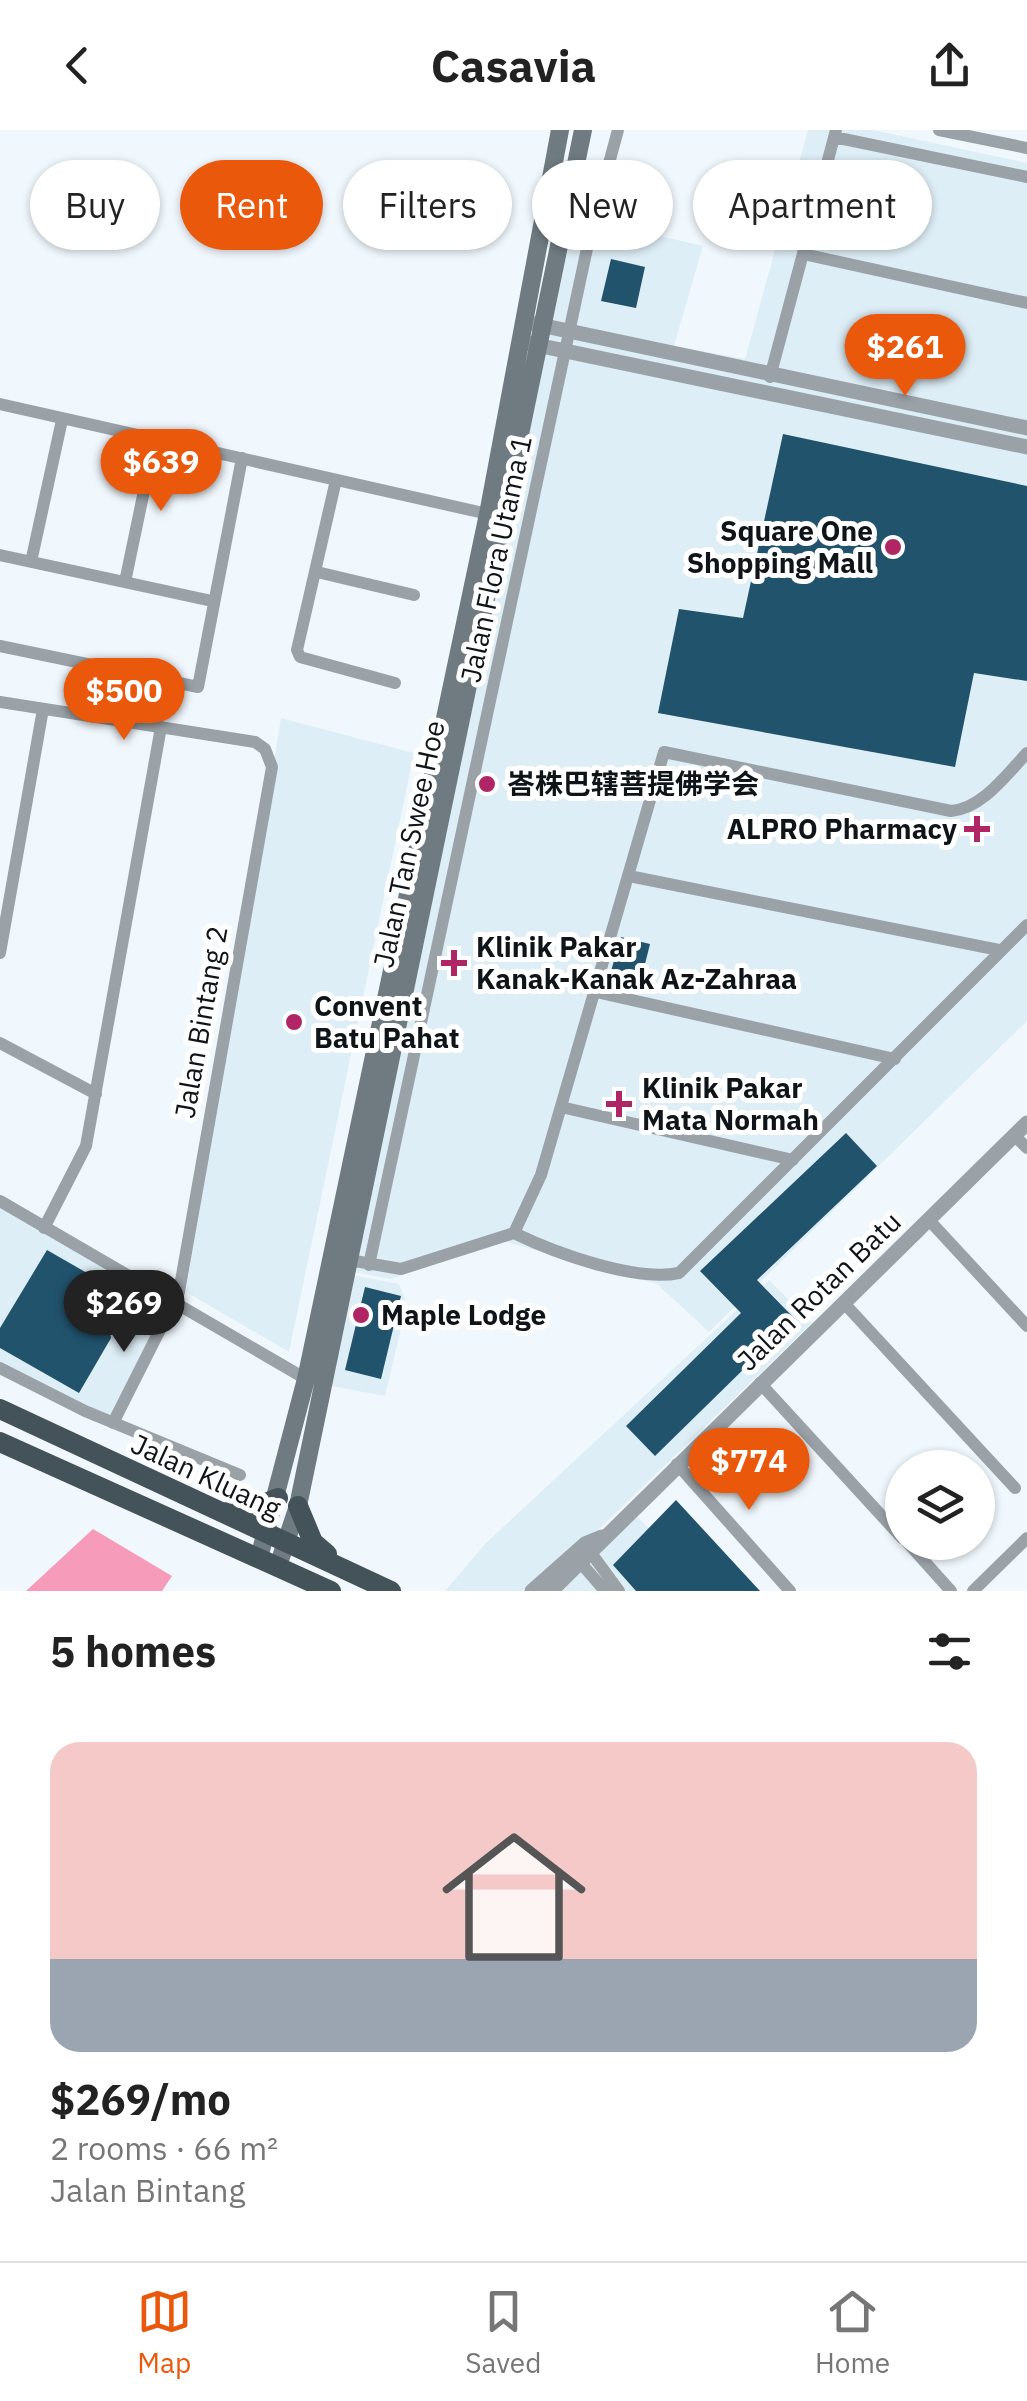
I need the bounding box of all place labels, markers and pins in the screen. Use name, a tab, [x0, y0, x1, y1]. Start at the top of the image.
pin: $261	[846, 314, 964, 399]
pin: $639	[102, 429, 220, 514]
place label: Square One Shopping Mall	[687, 512, 873, 581]
marker: Square One Shopping Mall	[882, 536, 904, 558]
pin: $500	[65, 658, 183, 743]
place label: 峇株巴辖菩提佛学会	[507, 765, 759, 802]
marker: 峇株巴辖菩提佛学会	[476, 773, 498, 795]
place label: ALPRO Pharmacy	[727, 810, 957, 847]
marker: ALPRO Pharmacy	[966, 818, 988, 840]
place label: Klinik Pakar Kanak-Kanak Az-Zahraa	[476, 928, 797, 997]
marker: Klinik Pakar Kanak-Kanak Az-Zahraa	[441, 950, 467, 976]
place label: Convent Batu Pahat	[314, 987, 460, 1056]
marker: Convent Batu Pahat	[283, 1011, 305, 1033]
place label: Klinik Pakar Mata Normah	[642, 1069, 819, 1138]
marker: Klinik Pakar Mata Normah	[606, 1091, 632, 1117]
pin: $269	[65, 1270, 183, 1355]
place label: Maple Lodge	[381, 1296, 546, 1333]
marker: Maple Lodge	[350, 1304, 372, 1326]
pin: $774	[690, 1428, 808, 1513]

